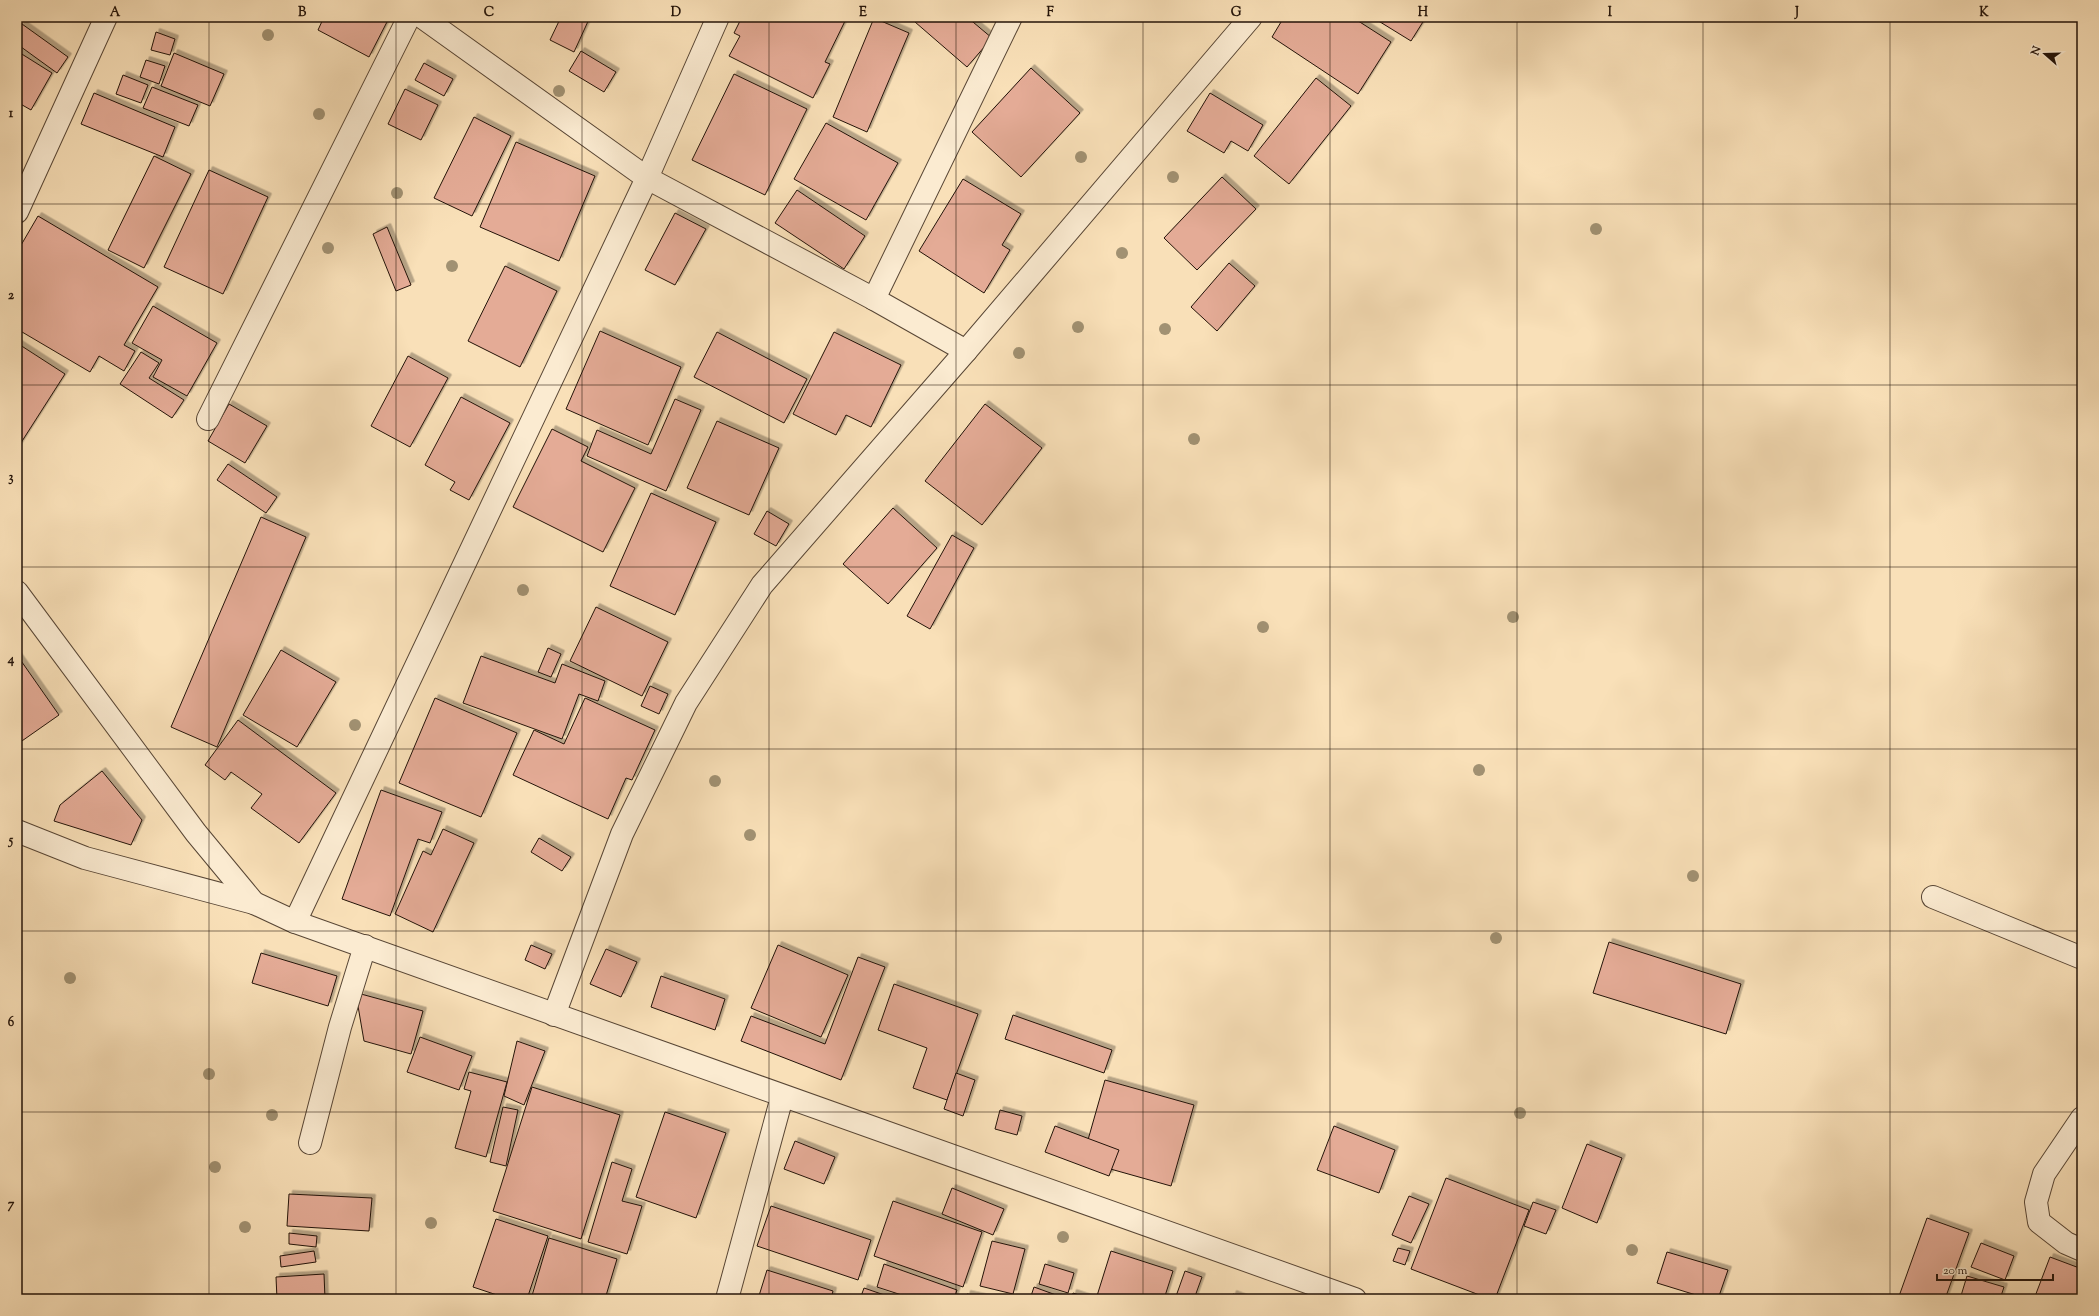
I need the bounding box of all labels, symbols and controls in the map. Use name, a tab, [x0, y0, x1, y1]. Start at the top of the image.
text: A	[110, 4, 121, 22]
text: B	[298, 4, 307, 22]
text: C	[484, 4, 494, 22]
text: D	[671, 4, 681, 22]
text: E	[859, 4, 867, 22]
text: F	[1046, 4, 1054, 22]
text: G	[1231, 4, 1242, 22]
text: H	[1418, 4, 1429, 22]
text: I	[1608, 4, 1613, 22]
text: J	[1794, 4, 1799, 22]
text: K	[1979, 4, 1989, 22]
north arrow	[2025, 34, 2065, 74]
text: N	[2027, 44, 2046, 59]
text: 1	[9, 105, 14, 123]
text: 2	[8, 287, 15, 305]
text: 3	[8, 469, 14, 487]
text: 4	[7, 651, 15, 669]
text: 5	[8, 832, 14, 850]
text: 6	[8, 1014, 15, 1032]
text: 7	[8, 1196, 15, 1214]
scale bar	[1937, 1256, 2053, 1282]
text: 20 m	[1943, 1262, 1968, 1280]

